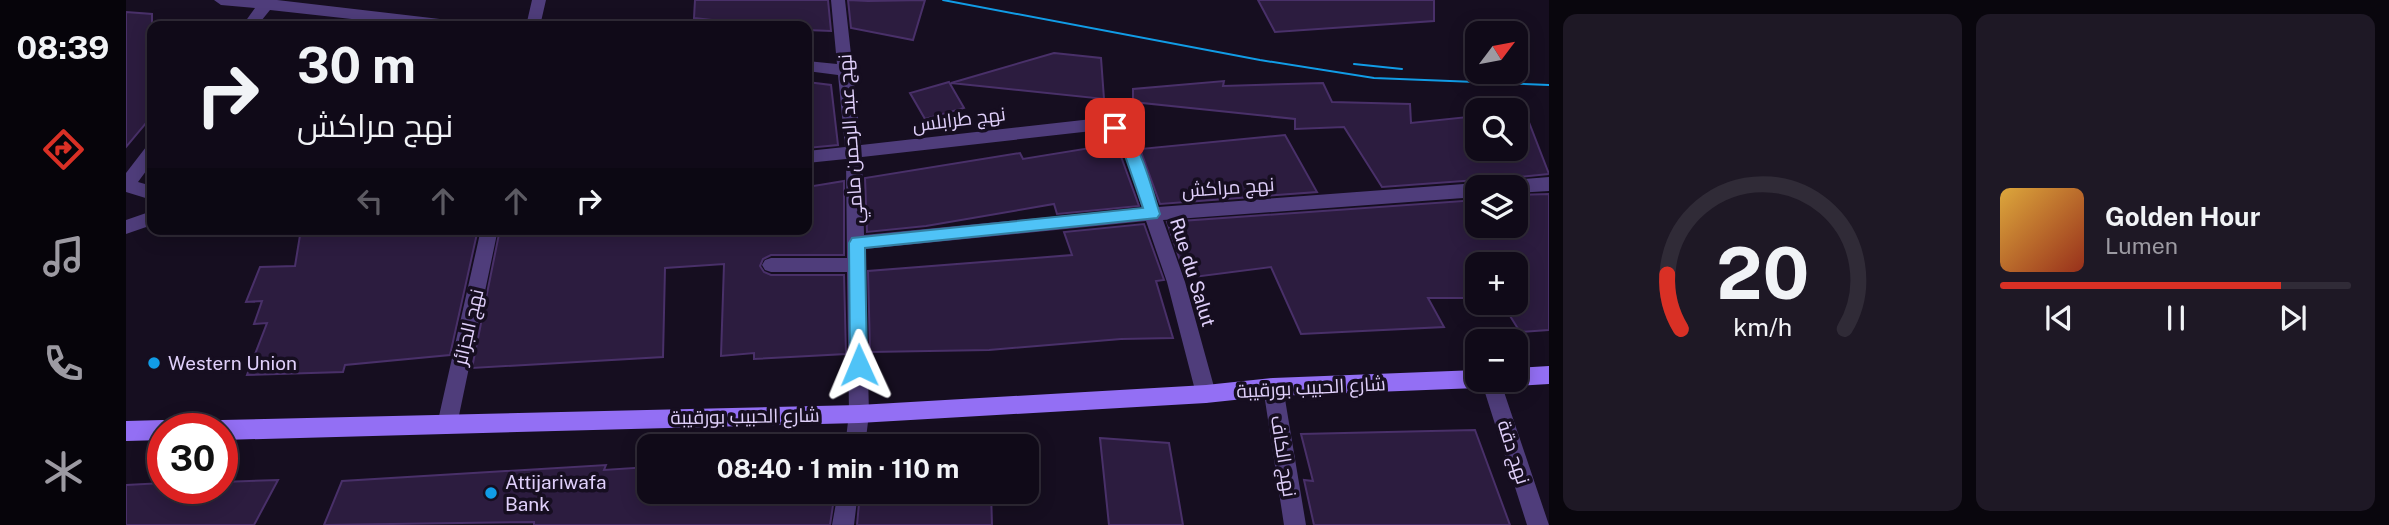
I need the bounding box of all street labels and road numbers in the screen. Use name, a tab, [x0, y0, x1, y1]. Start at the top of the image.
street label: نهج عبد الرحمن مامي	[833, 53, 871, 225]
street label: نهج طرابلس	[911, 102, 1007, 139]
street label: نهج مراكش	[1181, 173, 1275, 204]
street label: Rue du Salut	[1166, 215, 1220, 329]
street label: نهج الجزائر	[448, 287, 490, 369]
street label: شارع الحبيب بورقيبة	[1236, 372, 1386, 405]
street label: شارع الحبيب بورقيبة	[670, 404, 820, 431]
street label: نهج الكاف	[1264, 414, 1301, 499]
street label: نهج دقة	[1491, 417, 1535, 488]

